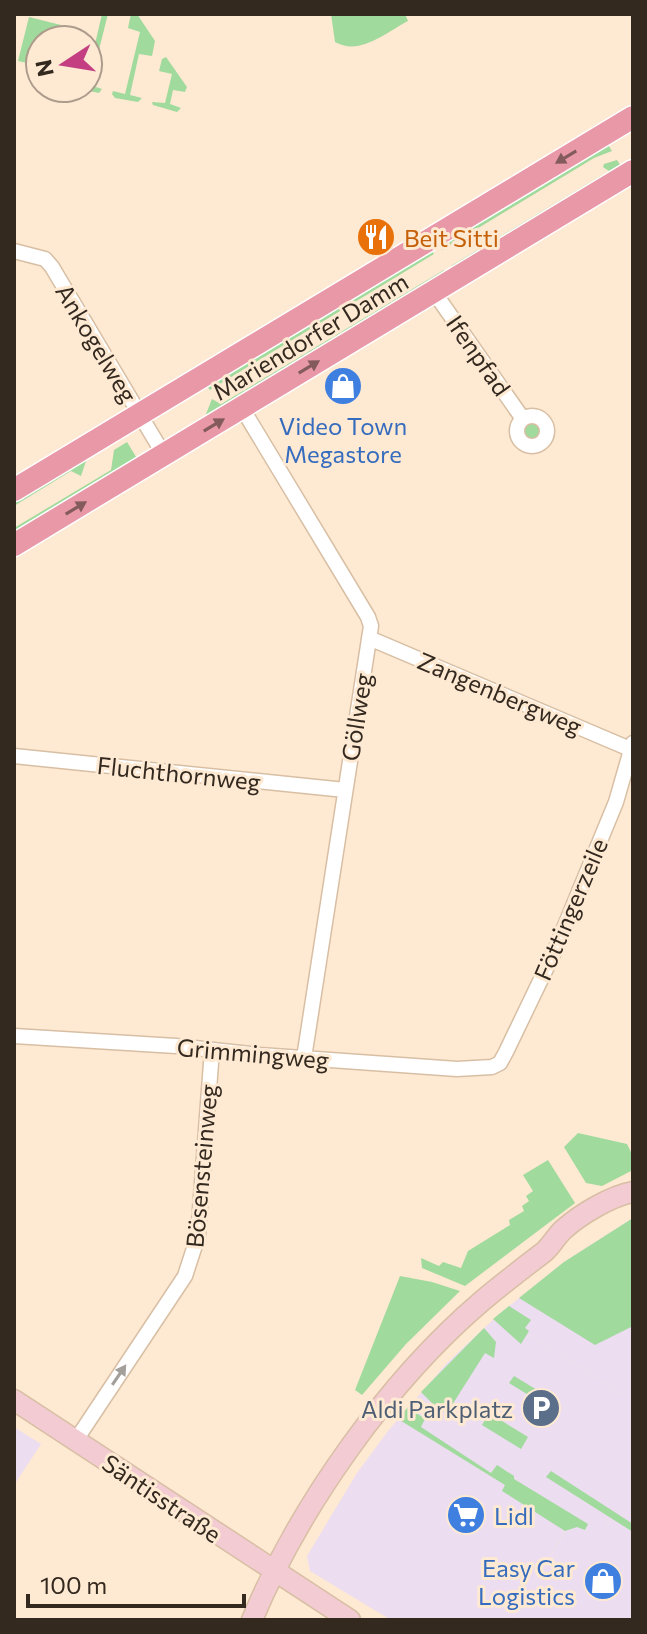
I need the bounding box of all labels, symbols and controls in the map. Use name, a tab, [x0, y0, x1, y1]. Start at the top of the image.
north arrow	[24, 24, 104, 104]
text: N	[29, 57, 59, 79]
one-way arrow	[555, 150, 577, 164]
restaurant icon: Beit Sitti	[355, 216, 397, 258]
place label: Beit Sitti	[404, 223, 499, 252]
street label: Mariendorfer Damm	[207, 266, 413, 406]
street label: Ankogelweg	[50, 278, 144, 408]
street label: Ifenpfad	[441, 309, 517, 401]
one-way arrow	[298, 361, 320, 375]
shop icon: Video Town Megastore	[322, 365, 364, 407]
place label: Video Town Megastore	[279, 411, 407, 468]
one-way arrow	[203, 418, 225, 432]
one-way arrow	[66, 500, 87, 515]
street label: Zangenbergweg	[414, 645, 586, 741]
street label: Göllweg	[335, 671, 377, 763]
street label: Fluchthornweg	[96, 750, 262, 796]
street label: Föttingerzeile	[527, 834, 613, 984]
street label: Grimmingweg	[176, 1032, 330, 1074]
street label: Bösensteinweg	[179, 1083, 223, 1249]
one-way arrow	[111, 1365, 126, 1386]
parking icon: Aldi Parkplatz	[520, 1387, 562, 1429]
place label: Aldi Parkplatz	[361, 1394, 513, 1423]
street label: Säntisstraße	[97, 1448, 227, 1548]
supermarket icon: Lidl	[445, 1494, 487, 1536]
place label: Lidl	[494, 1501, 534, 1530]
place label: Easy Car Logistics	[478, 1553, 575, 1610]
scale bar	[28, 1558, 244, 1608]
shop icon: Easy Car Logistics	[582, 1560, 624, 1602]
text: 100 m	[40, 1570, 107, 1599]

